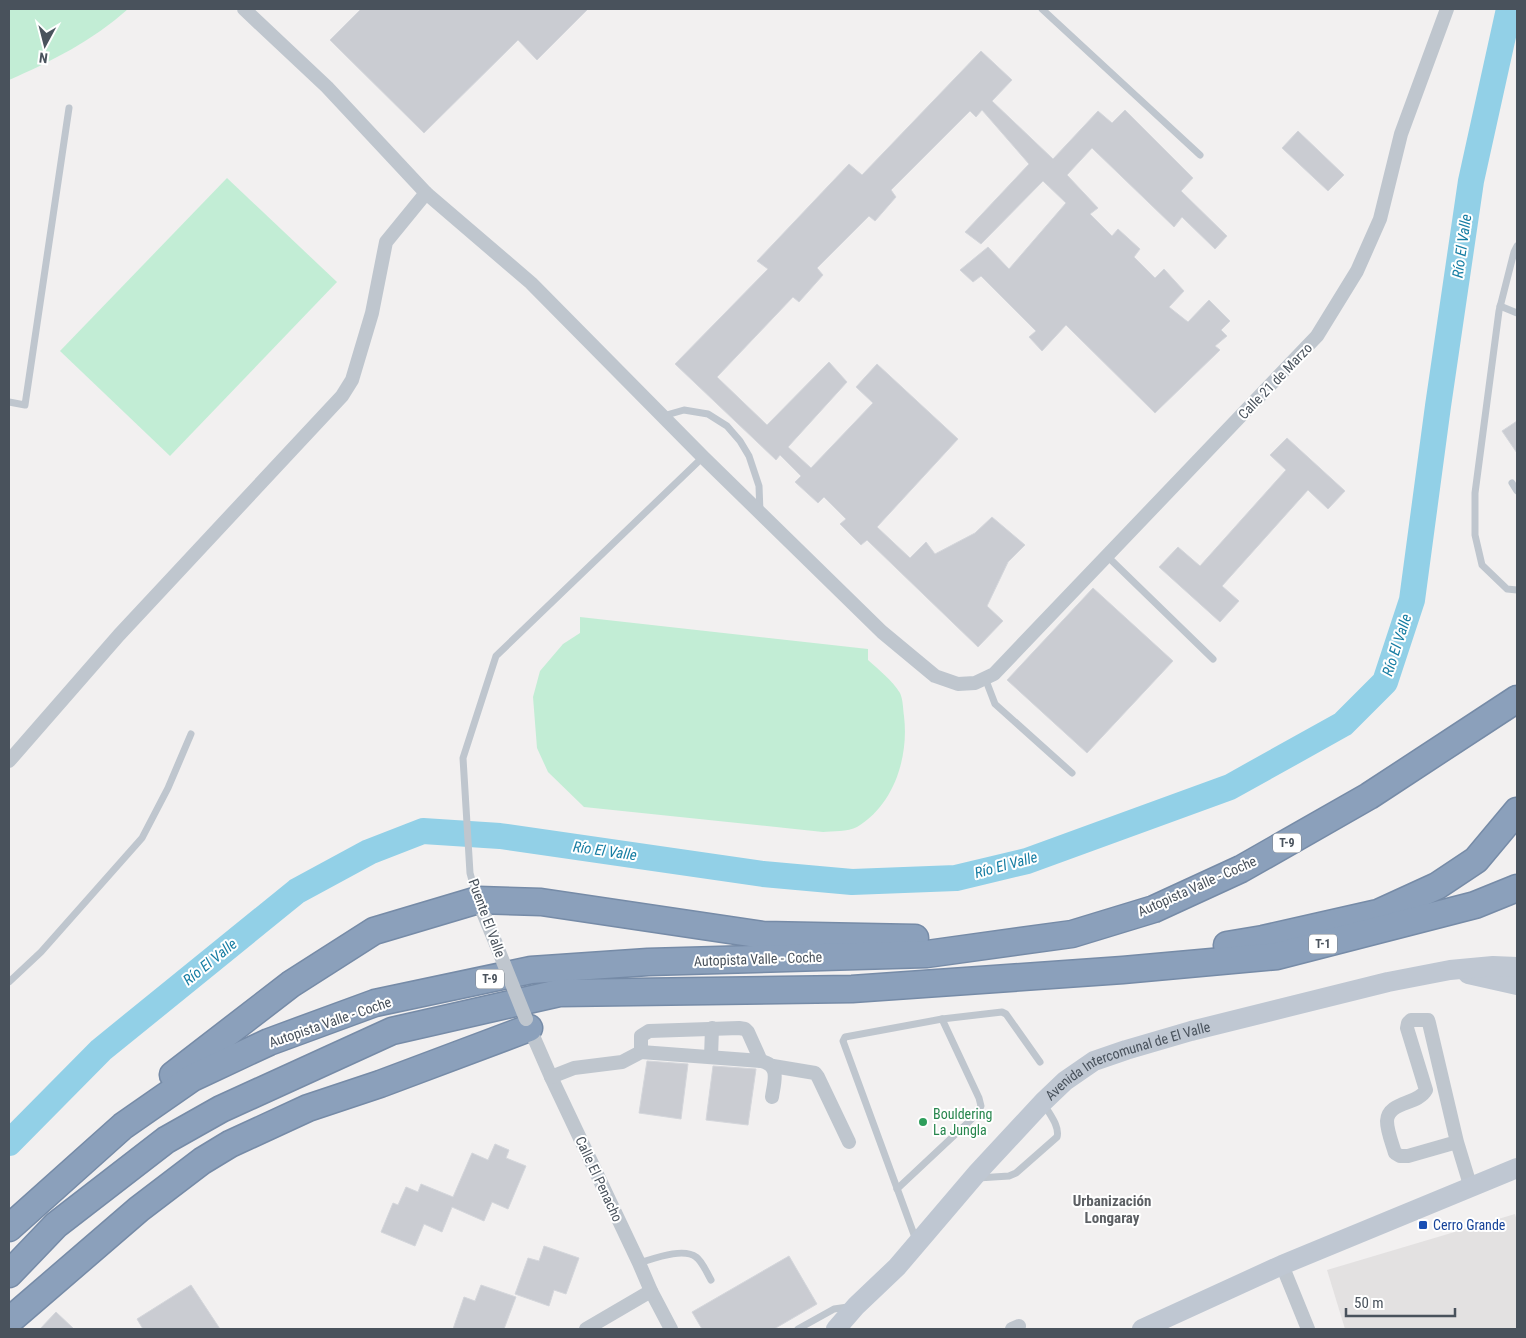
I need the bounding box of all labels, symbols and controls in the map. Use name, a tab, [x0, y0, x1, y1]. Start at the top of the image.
north arrow	[20, 20, 70, 70]
text: N	[38, 49, 49, 66]
water label: Río El Valle	[1449, 213, 1475, 279]
street label: Calle 21 de Marzo	[1235, 340, 1315, 422]
water label: Río El Valle	[1379, 612, 1416, 678]
road number: T-9	[1273, 834, 1301, 852]
water label: Río El Valle	[572, 838, 638, 864]
water label: Río El Valle	[973, 848, 1039, 882]
street label: Autopista Valle - Coche	[1135, 852, 1259, 919]
street label: Puente El Valle	[465, 877, 509, 960]
road number: T-1	[1309, 934, 1337, 954]
water label: Río El Valle	[179, 935, 241, 989]
street label: Autopista Valle - Coche	[694, 949, 823, 969]
road number: T-9	[476, 970, 504, 989]
street label: Autopista Valle - Coche	[267, 993, 394, 1050]
street label: Avenida Intercomunal de El Valle	[1042, 1018, 1212, 1103]
place label: Bouldering La Jungla	[933, 1106, 992, 1138]
marker: Bouldering La Jungla	[917, 1116, 929, 1128]
street label: Calle El Penacho	[572, 1134, 626, 1224]
district label: Urbanización Longaray	[1073, 1192, 1151, 1227]
place label: Cerro Grande	[1433, 1217, 1506, 1233]
marker: Cerro Grande	[1417, 1219, 1429, 1231]
scale bar	[1346, 1286, 1455, 1318]
text: 50 m	[1354, 1294, 1384, 1312]

